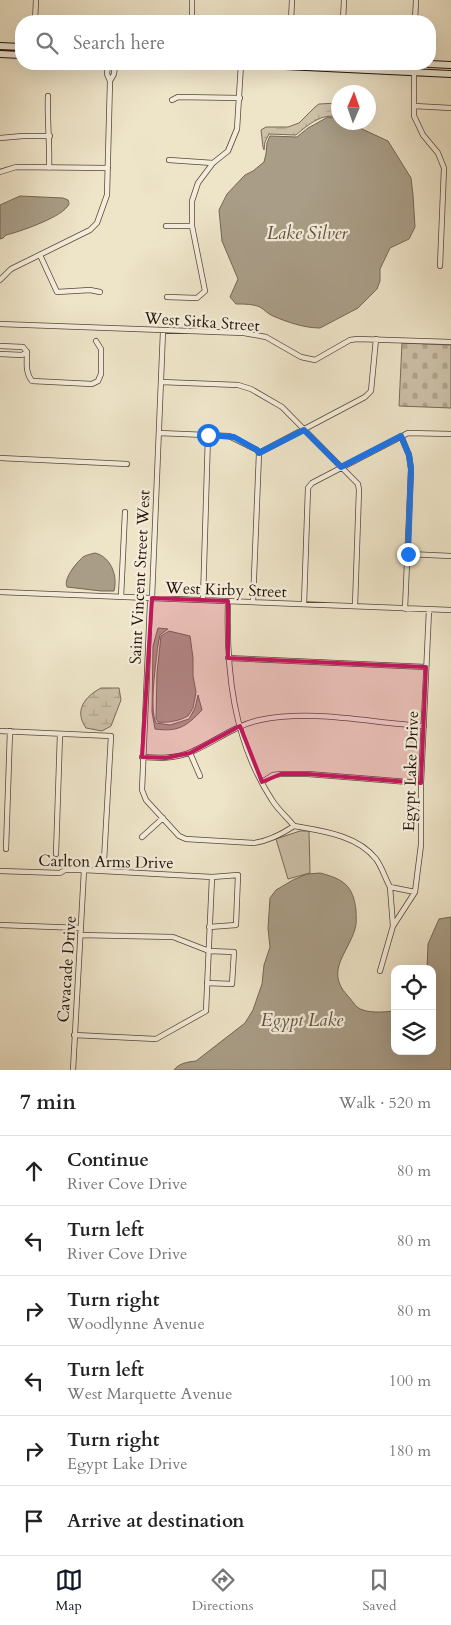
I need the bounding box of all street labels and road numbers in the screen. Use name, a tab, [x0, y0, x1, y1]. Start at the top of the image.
street label: West Sitka Street	[143, 307, 260, 337]
street label: Saint Vincent Street West	[124, 489, 156, 665]
street label: West Kirby Street	[164, 577, 287, 603]
street label: Egypt Lake Drive	[398, 710, 424, 832]
street label: Carlton Arms Drive	[38, 850, 174, 874]
street label: Cavacade Drive	[52, 915, 82, 1023]

